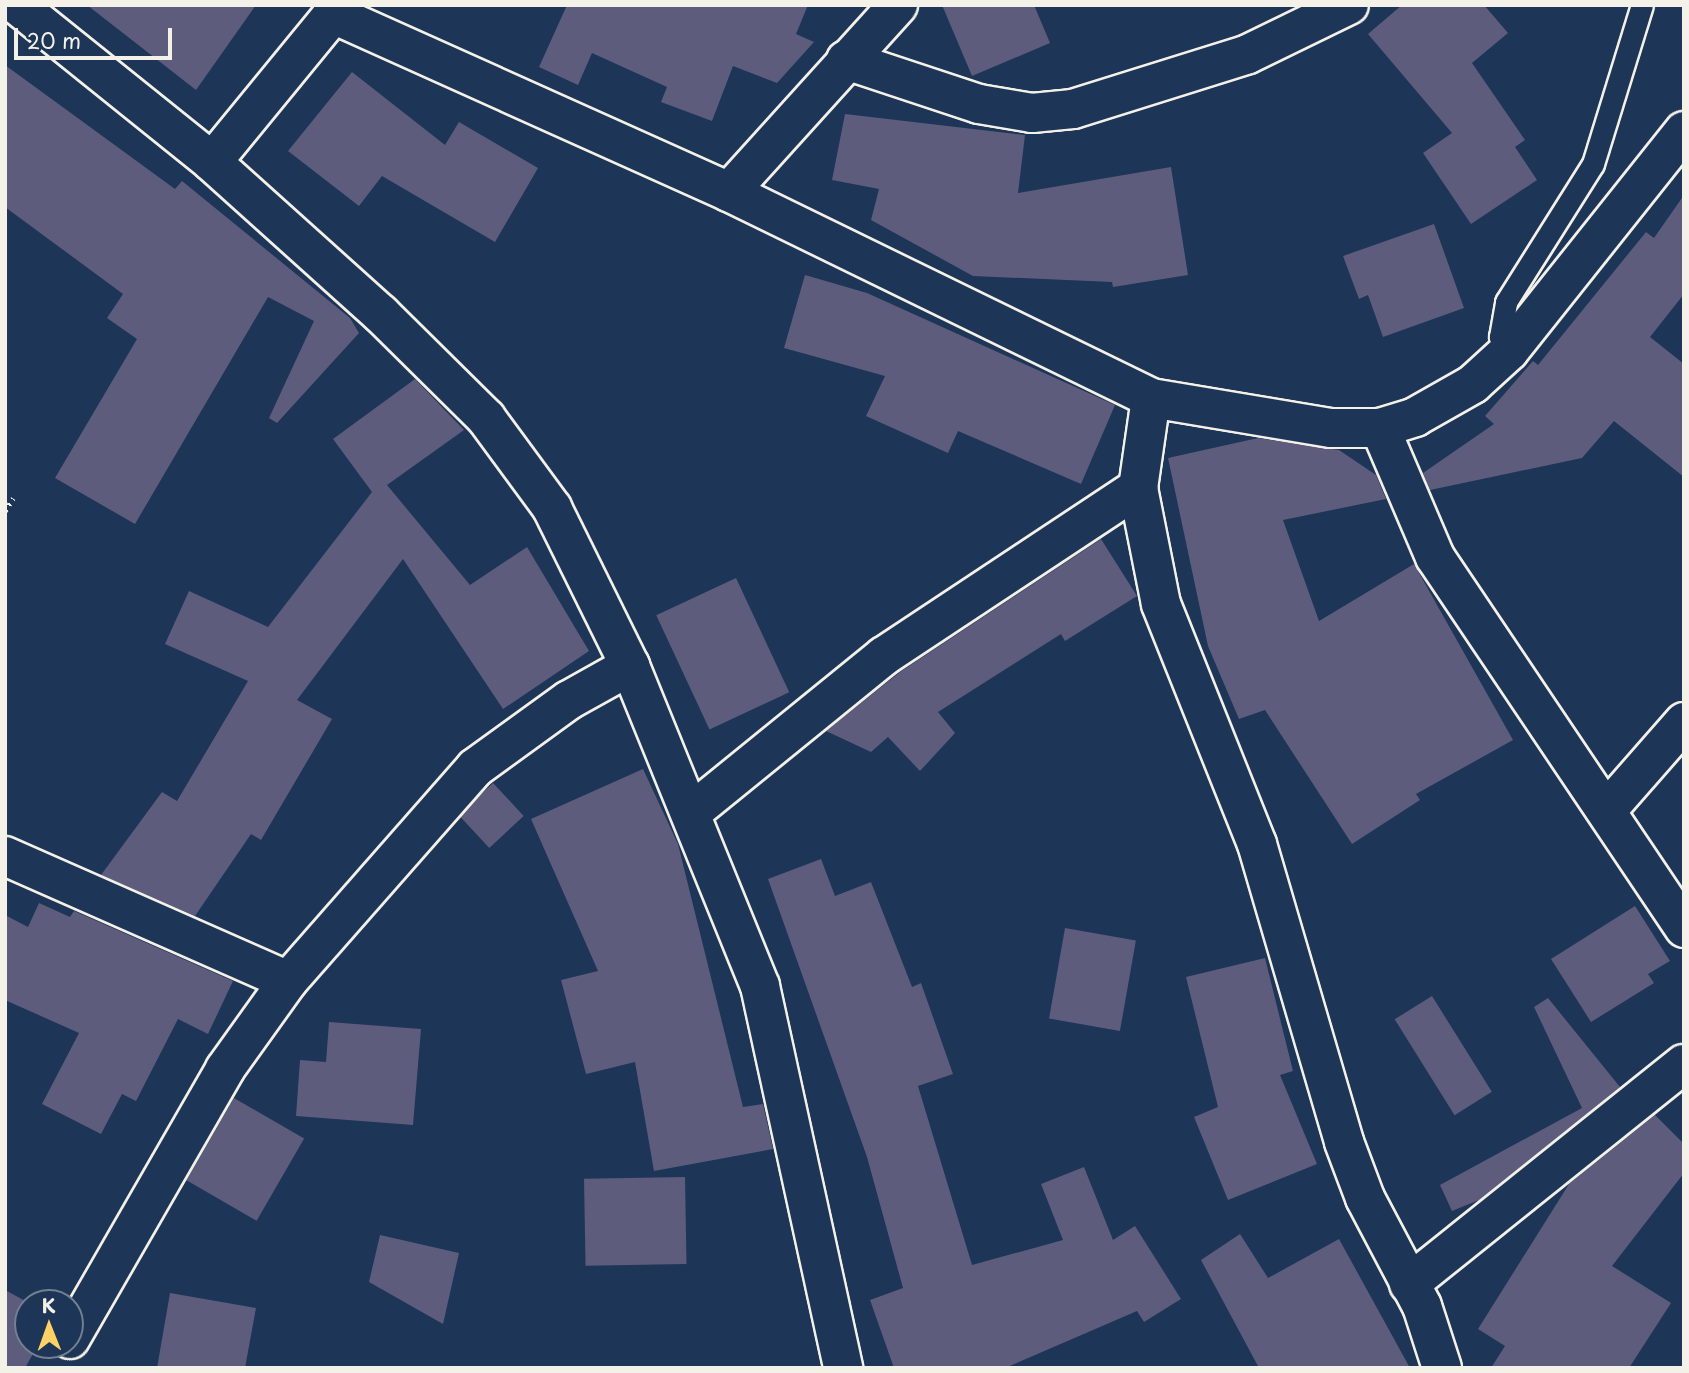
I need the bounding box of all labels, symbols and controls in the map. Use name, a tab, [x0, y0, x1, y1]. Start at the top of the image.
scale bar	[18, 14, 175, 58]
text: 20 m	[27, 24, 81, 56]
north arrow	[14, 1289, 84, 1359]
text: K	[41, 1291, 56, 1319]

